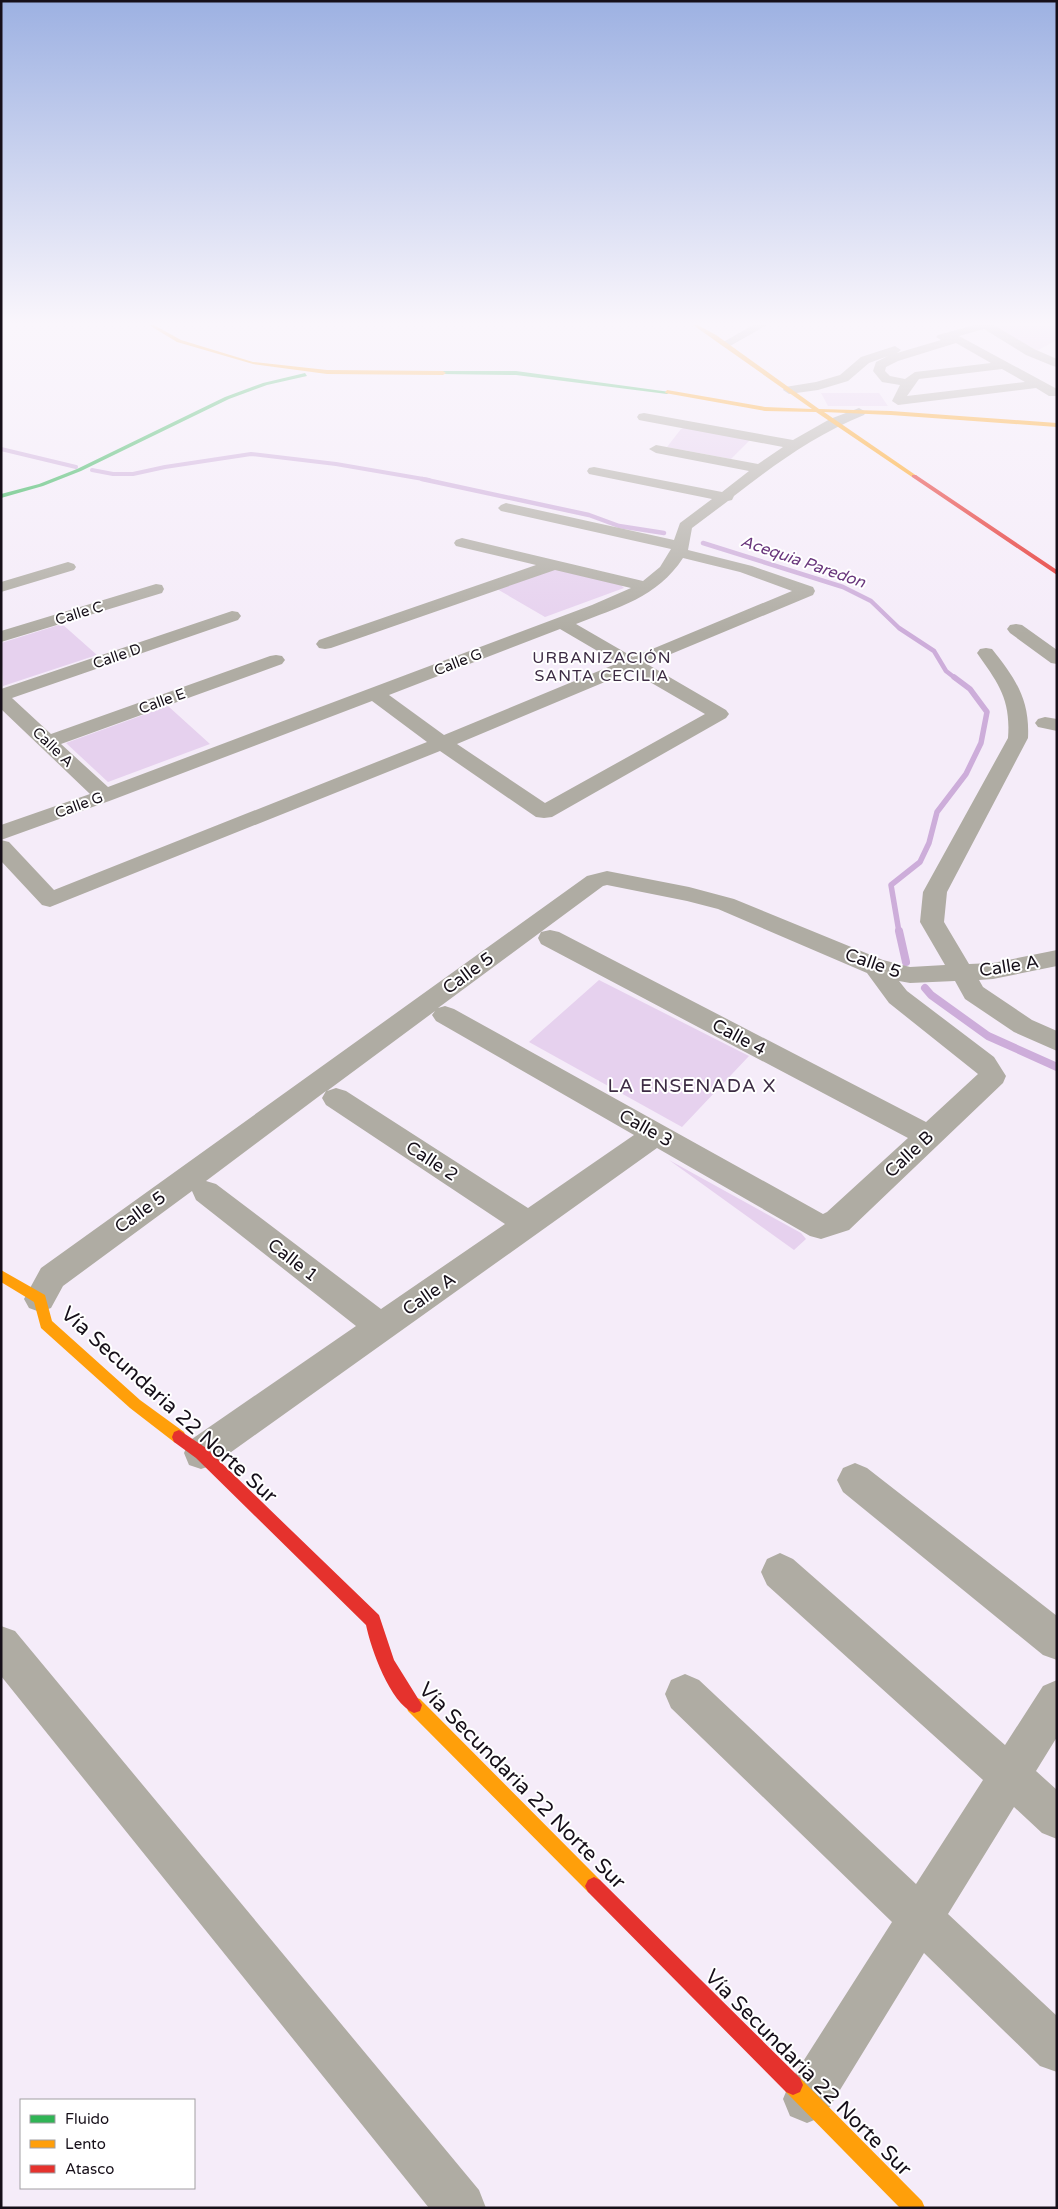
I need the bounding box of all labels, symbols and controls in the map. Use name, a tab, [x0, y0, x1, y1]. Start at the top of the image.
water label: Acequia Paredon	[738, 531, 869, 593]
street label: Calle C	[53, 597, 105, 629]
street label: Calle D	[90, 639, 144, 673]
street label: Calle G	[431, 645, 485, 679]
district label: URBANIZACIÓN SANTA CECILIA	[532, 648, 672, 686]
street label: Calle E	[136, 684, 188, 718]
street label: Calle A	[29, 723, 77, 771]
street label: Calle G	[52, 788, 106, 822]
street label: Calle 5	[842, 943, 904, 983]
street label: Calle 5	[438, 947, 498, 999]
street label: Calle A	[978, 950, 1040, 982]
street label: Calle 4	[708, 1014, 770, 1060]
district label: LA ENSENADA X	[607, 1075, 777, 1097]
street label: Calle 3	[615, 1104, 677, 1152]
street label: Calle B	[880, 1126, 938, 1182]
street label: Calle 2	[402, 1136, 462, 1186]
street label: Calle 5	[110, 1186, 170, 1238]
street label: Calle 1	[263, 1234, 323, 1286]
street label: Calle A	[398, 1268, 460, 1320]
street label: Vía Secundaria 22 Norte Sur	[56, 1301, 282, 1509]
street label: Vía Secundaria 22 Norte Sur	[413, 1677, 631, 1895]
street label: Vía Secundaria 22 Norte Sur	[699, 1964, 917, 2182]
legend	[20, 2099, 195, 2189]
text: Fluido	[65, 2110, 109, 2128]
text: Lento	[65, 2135, 106, 2153]
text: Atasco	[65, 2160, 114, 2178]

